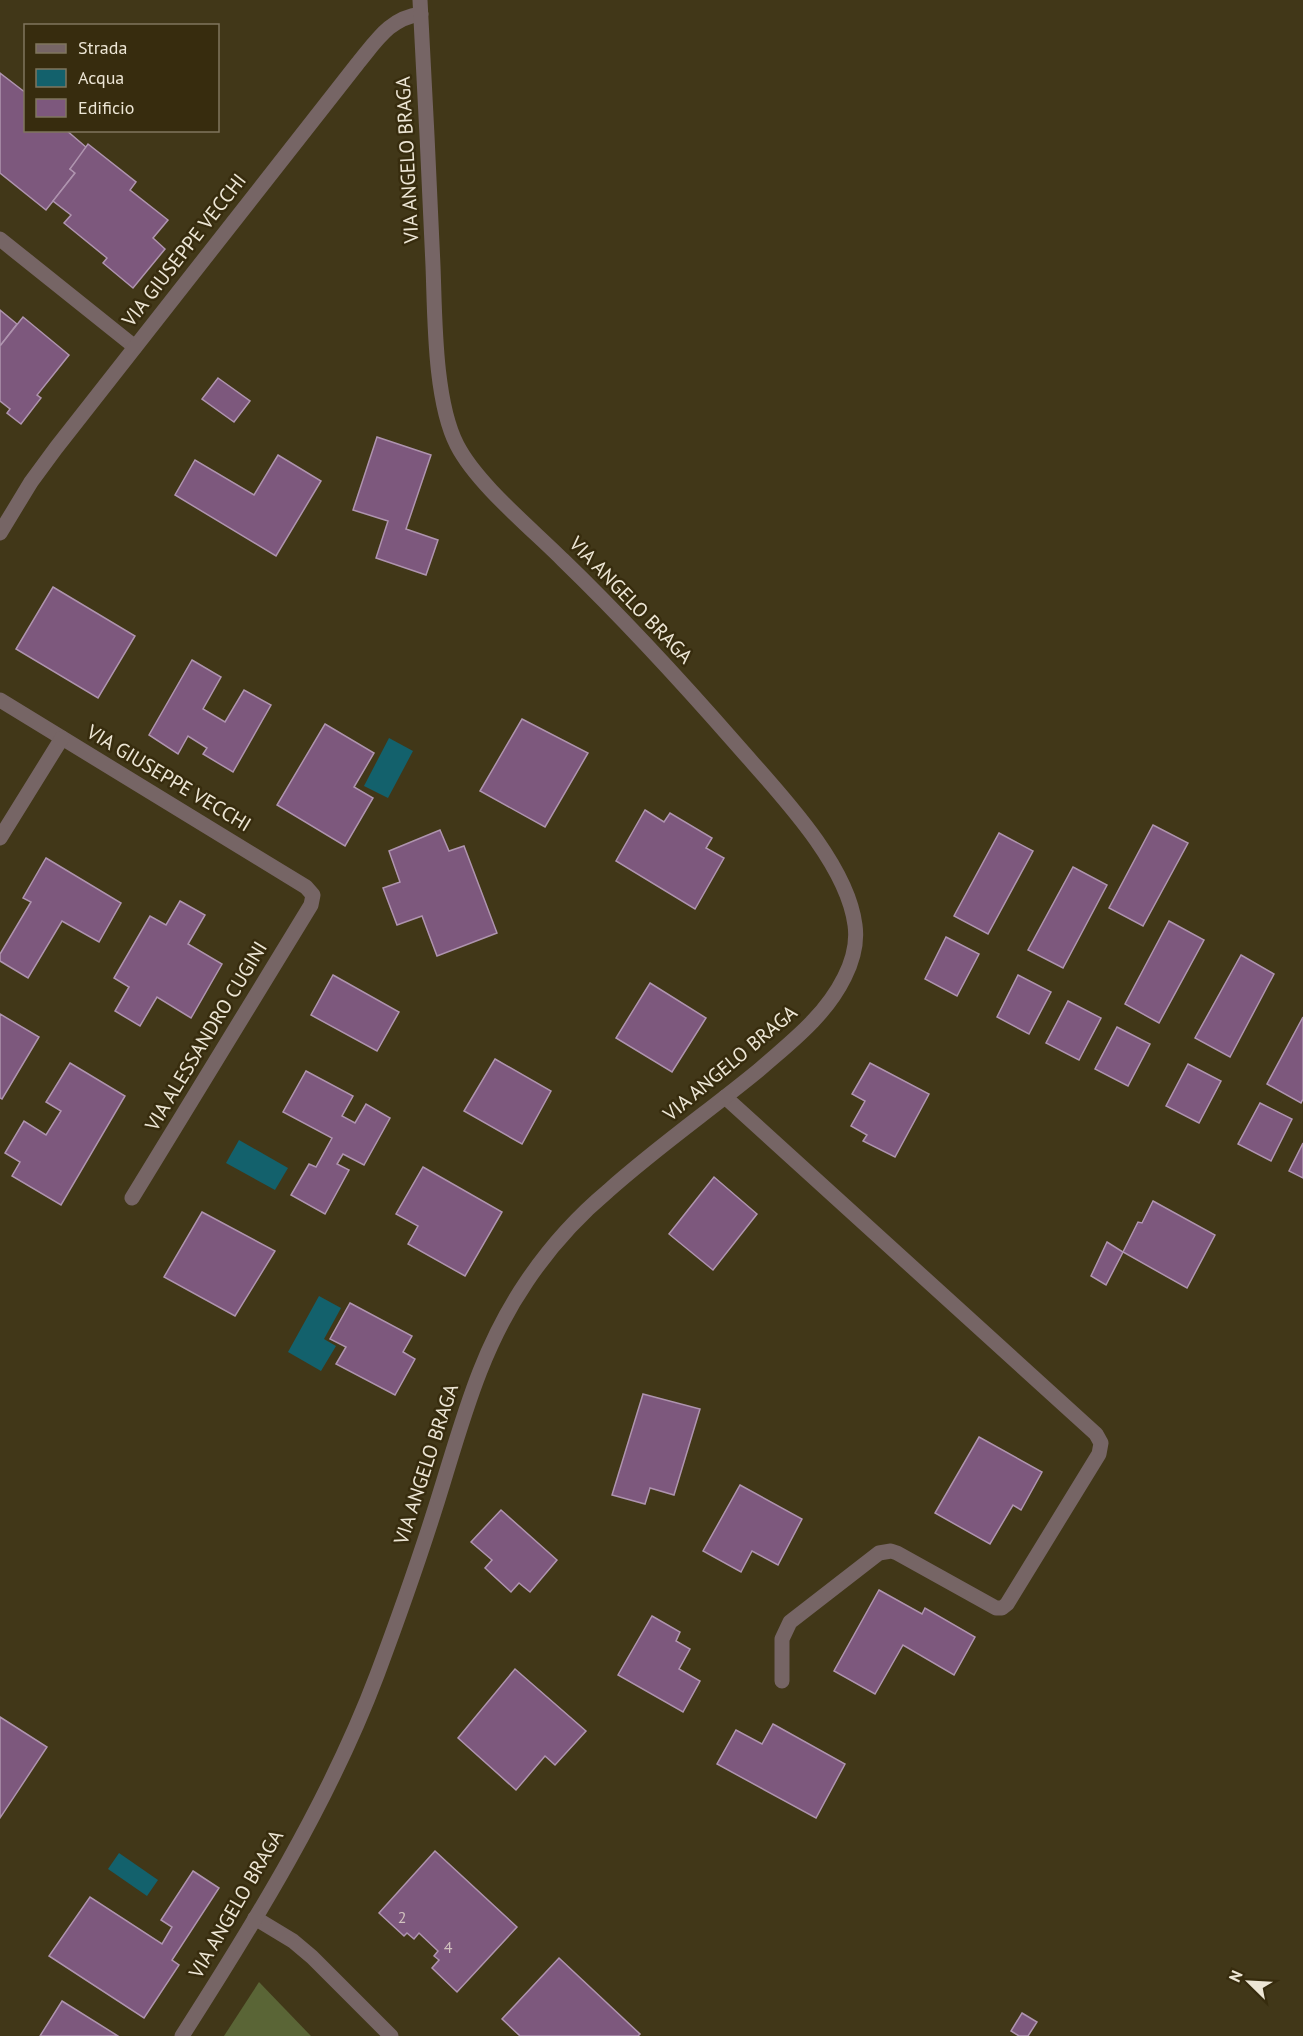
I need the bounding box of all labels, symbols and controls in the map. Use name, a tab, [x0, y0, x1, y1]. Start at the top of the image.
legend	[24, 24, 219, 132]
text: Strada	[78, 36, 127, 59]
text: Acqua	[78, 66, 124, 89]
street label: VIA ANGELO BRAGA	[390, 76, 424, 245]
text: Edificio	[78, 96, 134, 119]
street label: VIA GIUSEPPE VECCHI	[115, 168, 252, 333]
street label: VIA ANGELO BRAGA	[563, 530, 699, 669]
street label: VIA GIUSEPPE VECCHI	[81, 718, 256, 837]
street label: VIA ALESSANDRO CUGINI	[139, 936, 273, 1136]
street label: VIA ANGELO BRAGA	[657, 999, 803, 1127]
street label: VIA ANGELO BRAGA	[388, 1380, 464, 1548]
street label: VIA ANGELO BRAGA	[182, 1825, 289, 1984]
house number: 2	[398, 1907, 406, 1927]
house number: 4	[444, 1937, 453, 1957]
north arrow	[1219, 1952, 1279, 2012]
text: N	[1224, 1967, 1247, 1985]

